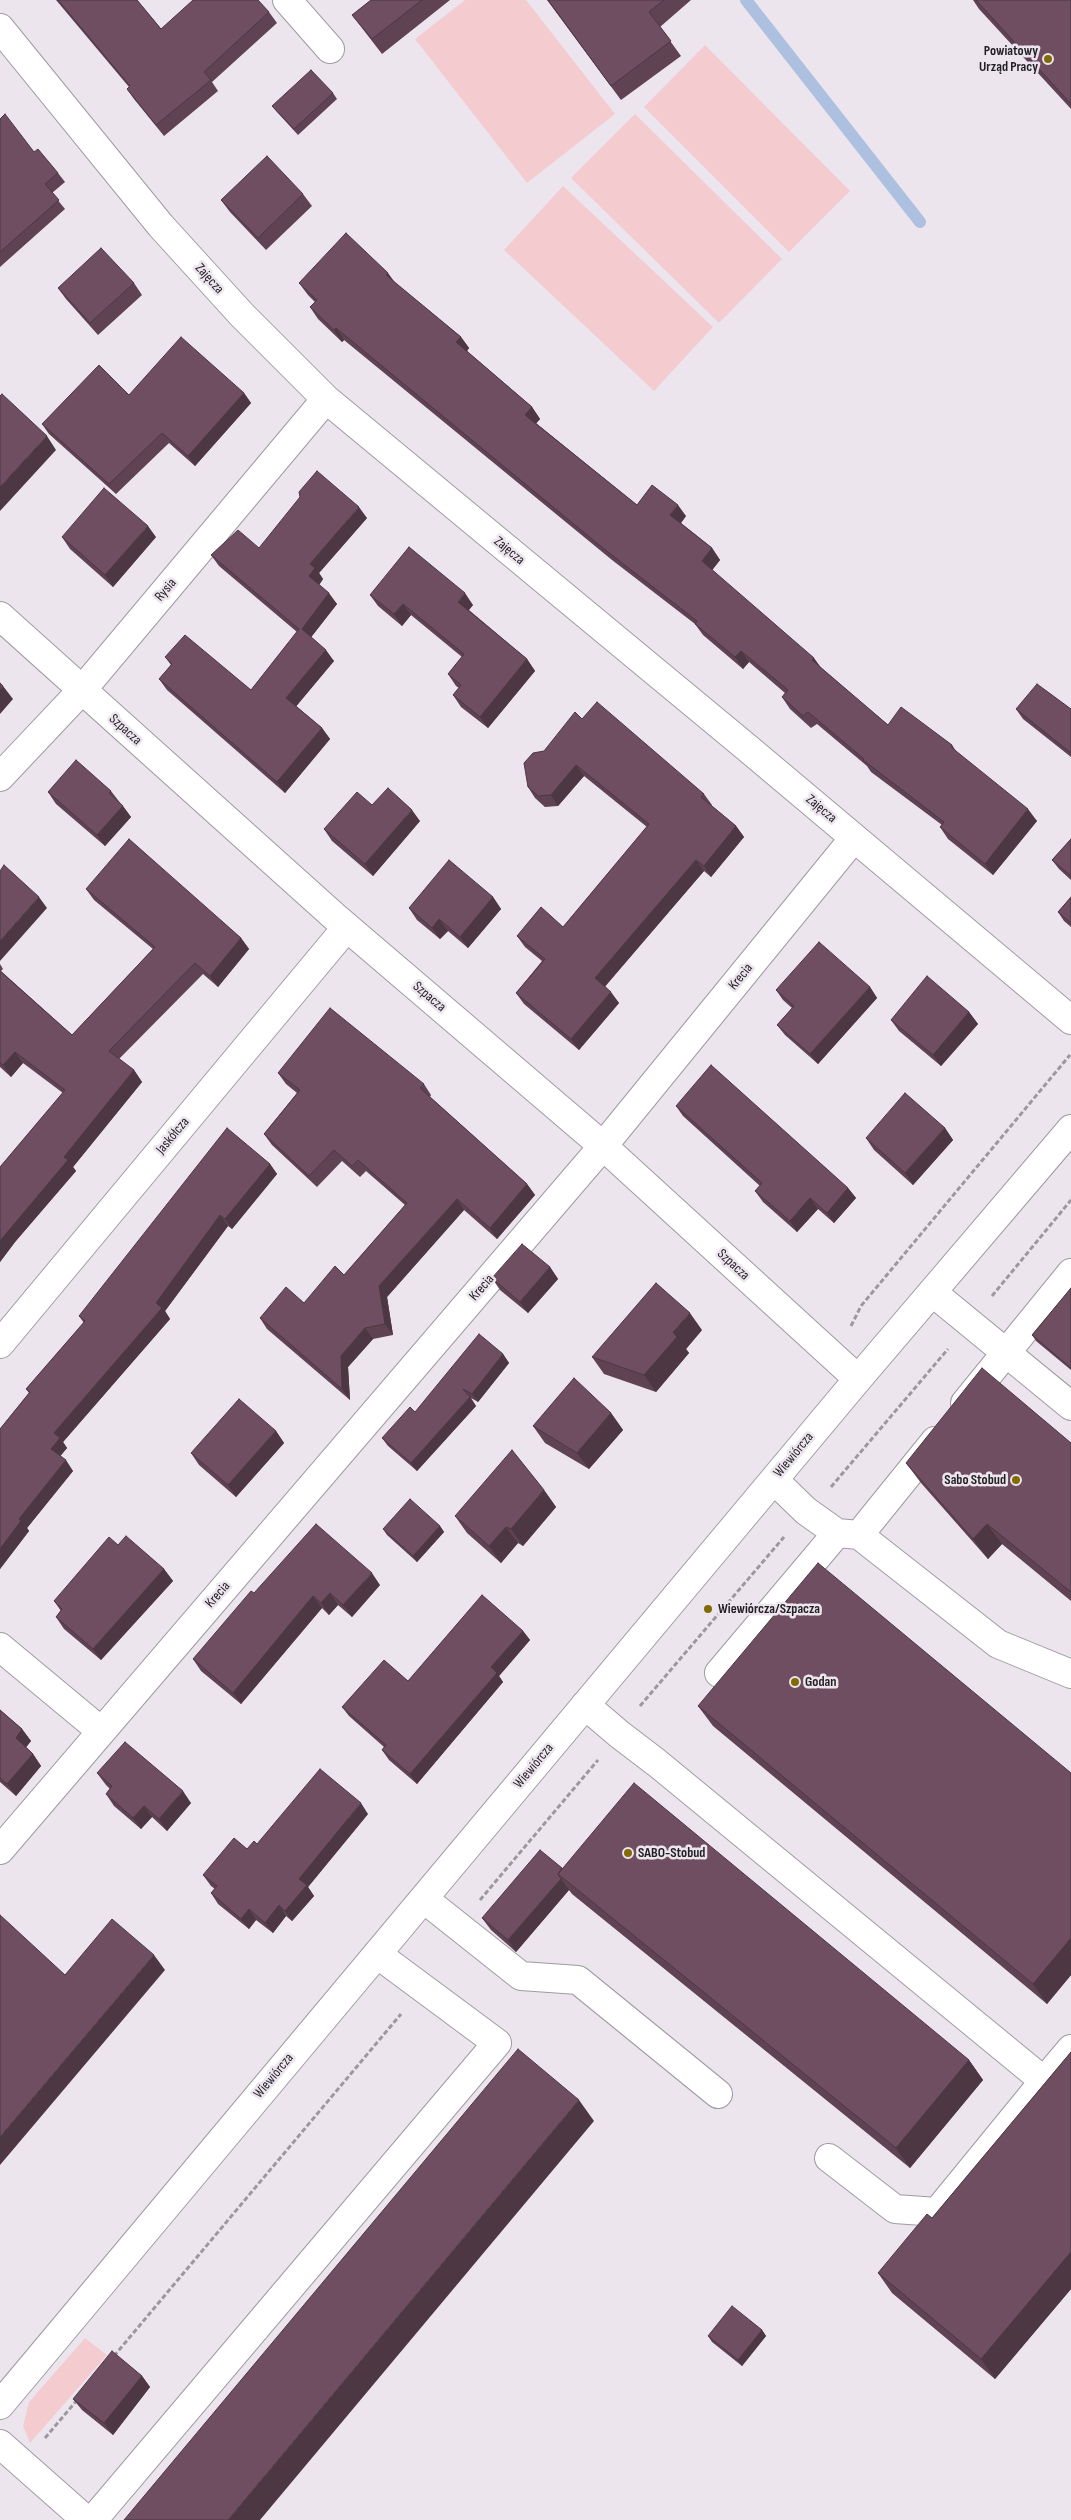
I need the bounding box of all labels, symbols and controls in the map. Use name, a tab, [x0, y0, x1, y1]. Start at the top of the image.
place label: Powiatowy Urząd Pracy	[979, 43, 1038, 75]
marker: Powiatowy Urząd Pracy	[1042, 53, 1054, 65]
street label: Zajęcza	[191, 260, 227, 298]
street label: Zajęcza	[490, 533, 528, 569]
street label: Rysia	[152, 575, 180, 605]
street label: Szpacza	[105, 711, 145, 749]
street label: Zajęcza	[802, 791, 840, 827]
street label: Krecia	[725, 960, 757, 994]
street label: Szpacza	[409, 978, 449, 1016]
street label: Jaskółcza	[153, 1114, 193, 1158]
street label: Szpacza	[713, 1246, 753, 1284]
street label: Krecia	[466, 1271, 498, 1305]
street label: Wiewiórcza	[770, 1429, 818, 1481]
place label: Sabo Stobud	[944, 1472, 1006, 1488]
marker: Sabo Stobud	[1010, 1474, 1022, 1486]
street label: Krecia	[202, 1578, 234, 1612]
place label: Wiewiórcza/Szpacza	[718, 1601, 820, 1617]
marker: Wiewiórcza/Szpacza	[702, 1603, 714, 1615]
place label: Godan	[805, 1674, 837, 1690]
marker: Godan	[789, 1676, 801, 1688]
street label: Wiewiórcza	[510, 1740, 558, 1792]
place label: SABO-Stobud	[638, 1845, 705, 1861]
marker: SABO-Stobud	[622, 1847, 634, 1859]
street label: Wiewiórcza	[250, 2050, 298, 2102]

